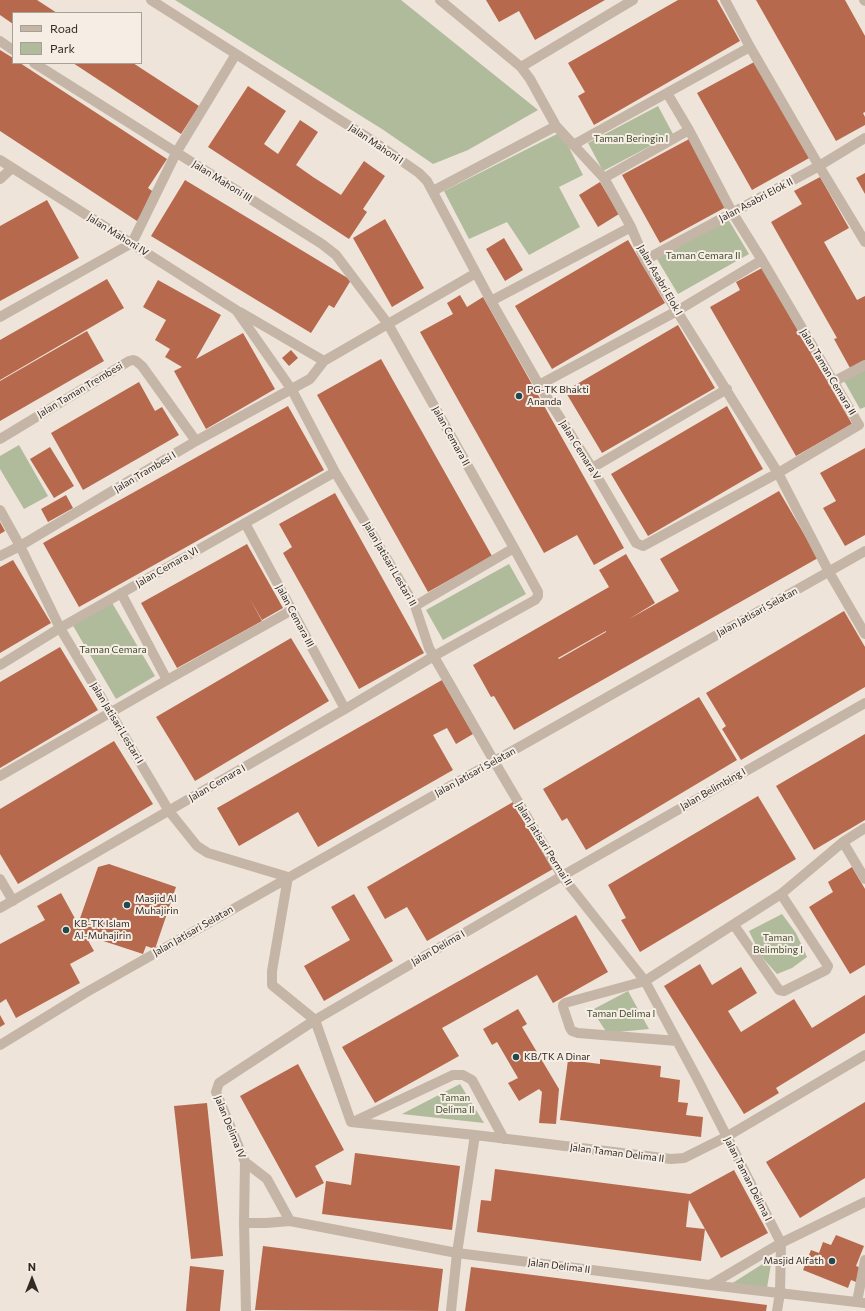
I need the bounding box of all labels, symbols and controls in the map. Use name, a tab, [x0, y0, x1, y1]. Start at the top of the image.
legend	[12, 12, 142, 64]
text: Road	[50, 21, 78, 35]
text: Park	[50, 41, 75, 55]
street label: Jalan Mahoni I	[347, 121, 405, 167]
park label: Taman Beringin I	[594, 133, 668, 145]
street label: Jalan Mahoni III	[190, 158, 254, 204]
street label: Jalan Asabri Elok II	[717, 175, 795, 225]
street label: Jalan Mahoni IV	[85, 211, 151, 259]
street label: Jalan Asabri Elok I	[635, 243, 685, 317]
park label: Taman Cemara II	[665, 250, 741, 262]
street label: Jalan Taman Cemara II	[797, 327, 859, 417]
street label: Jalan Taman Trembesi	[35, 360, 125, 420]
place label: PG-TK Bhakti Ananda	[527, 384, 589, 408]
marker: PG-TK Bhakti Ananda	[514, 391, 524, 401]
street label: Jalan Cemara II	[430, 404, 472, 468]
street label: Jalan Cemara V	[557, 418, 603, 482]
street label: Jalan Trambesi I	[112, 449, 178, 495]
street label: Jalan Jatisari Lestari II	[361, 520, 419, 608]
street label: Jalan Cemara VI	[134, 544, 200, 590]
street label: Jalan Cemara III	[273, 583, 317, 649]
street label: Jalan Jatisari Selatan	[714, 585, 800, 639]
park label: Taman Cemara	[79, 644, 147, 656]
street label: Jalan Jatisari Lestari I	[88, 680, 146, 766]
street label: Jalan Jatisari Selatan	[432, 745, 518, 799]
street label: Jalan Cemara I	[187, 762, 247, 804]
street label: Jalan Belimbing I	[678, 765, 748, 813]
street label: Jalan Jatisari Permai II	[513, 800, 575, 888]
place label: Masjid Al Muhajirin	[135, 893, 179, 916]
marker: Masjid Al Muhajirin	[122, 900, 132, 910]
street label: Jalan Jatisari Selatan	[151, 903, 235, 959]
place label: KB-TK Islam Al-Muhajirin	[74, 918, 131, 942]
marker: KB-TK Islam Al-Muhajirin	[61, 925, 71, 935]
street label: Jalan Delima I	[409, 928, 467, 968]
park label: Taman Belimbing I	[753, 932, 803, 956]
park label: Taman Delima I	[587, 1008, 655, 1020]
place label: KB/TK A Dinar	[524, 1051, 590, 1063]
marker: KB/TK A Dinar	[511, 1052, 521, 1062]
park label: Taman Delima II	[435, 1092, 475, 1116]
street label: Jalan Delima IV	[212, 1094, 248, 1160]
street label: Jalan Taman Delima I	[722, 1135, 774, 1223]
street label: Jalan Taman Delima II	[569, 1141, 665, 1165]
place label: Masjid Alfath	[764, 1255, 824, 1267]
street label: Jalan Delima II	[527, 1256, 591, 1276]
marker: Masjid Alfath	[827, 1256, 837, 1266]
north arrow	[12, 1259, 52, 1299]
text: N	[28, 1260, 36, 1273]

